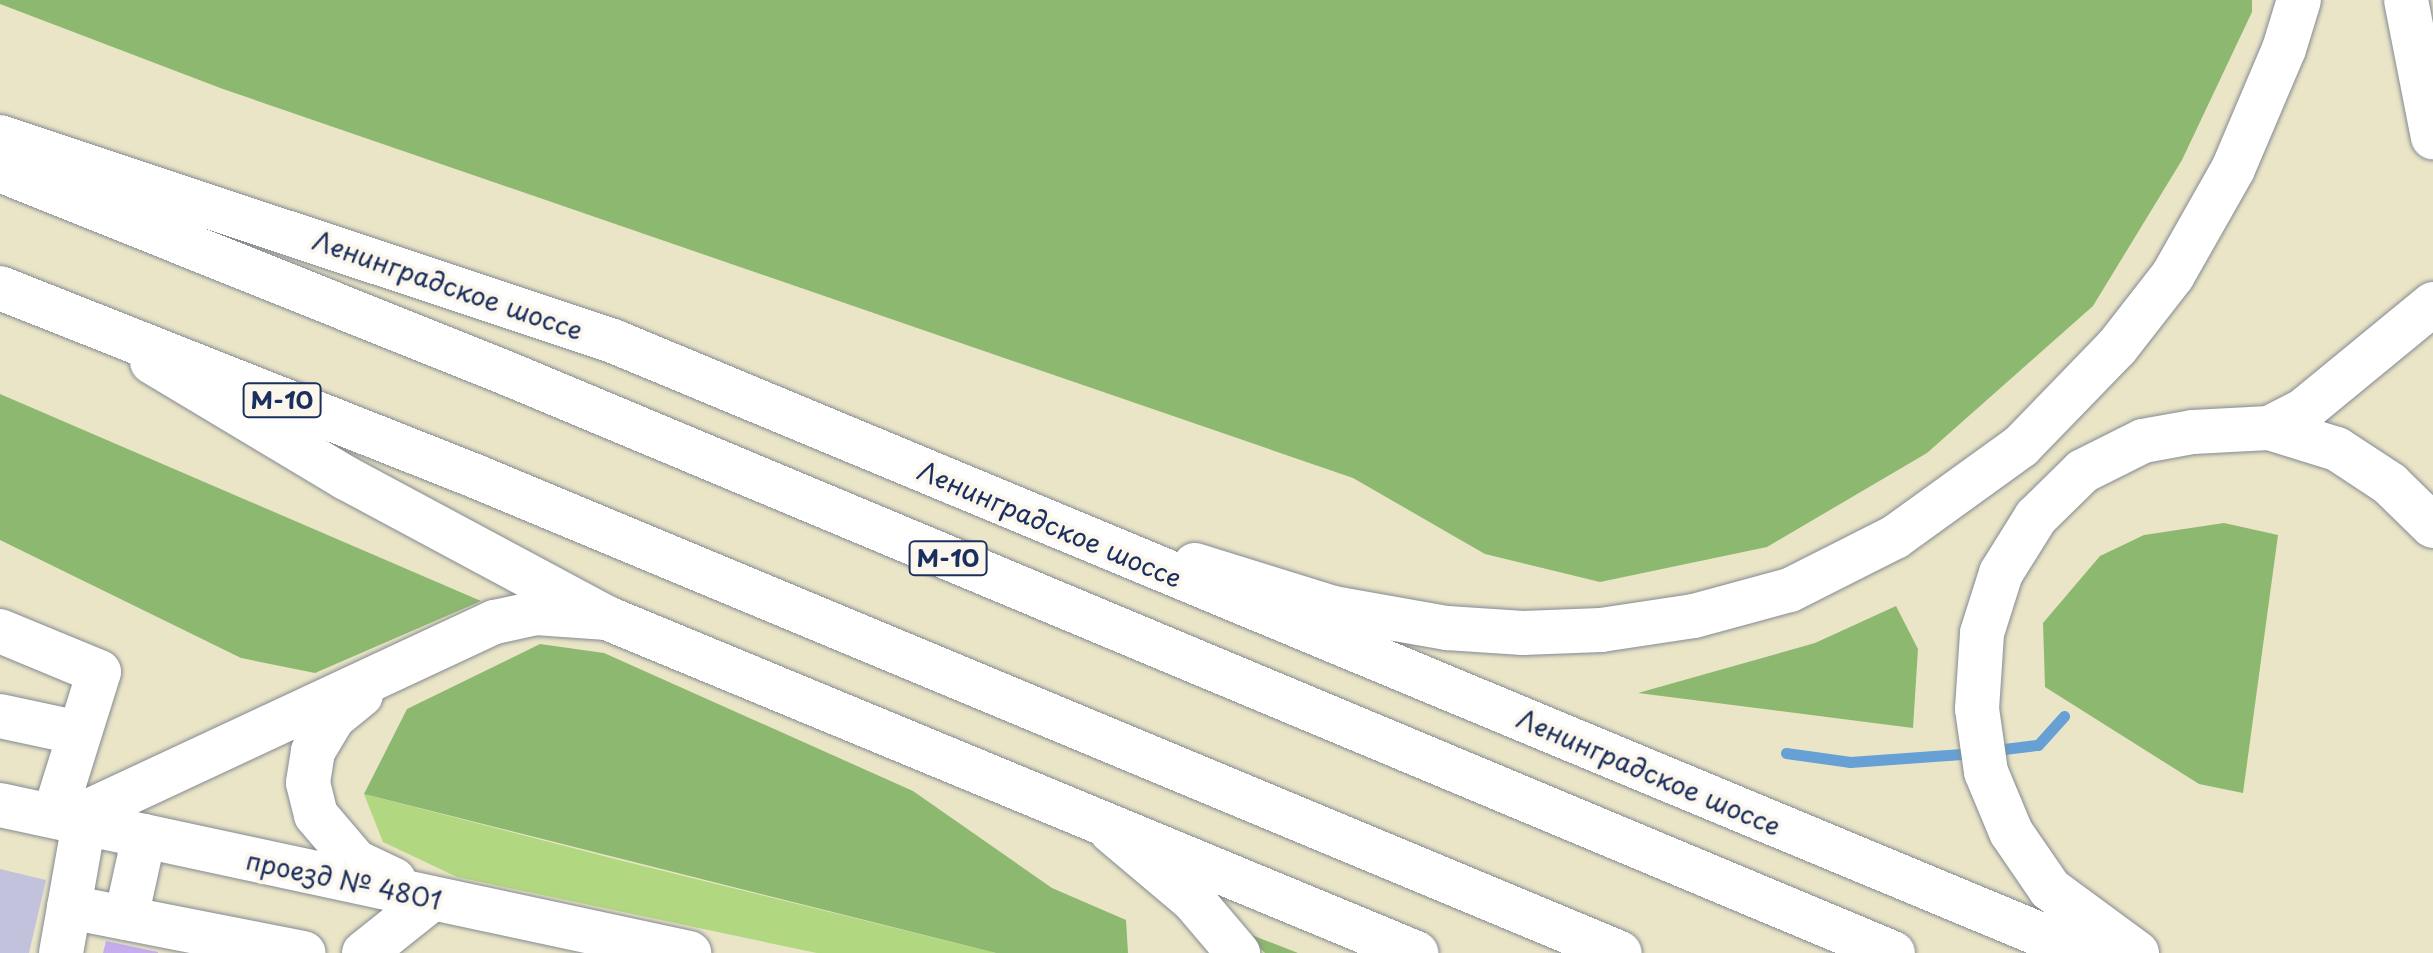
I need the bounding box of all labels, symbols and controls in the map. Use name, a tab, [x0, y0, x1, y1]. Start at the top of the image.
street label: Ленинградское шоссе	[309, 224, 587, 346]
road number: М-10	[242, 380, 322, 420]
street label: Ленинградское шоссе	[913, 454, 1187, 594]
road number: М-10	[908, 538, 988, 578]
street label: Ленинградское шоссе	[1512, 702, 1786, 842]
street label: проезд № 4801	[243, 844, 445, 916]

